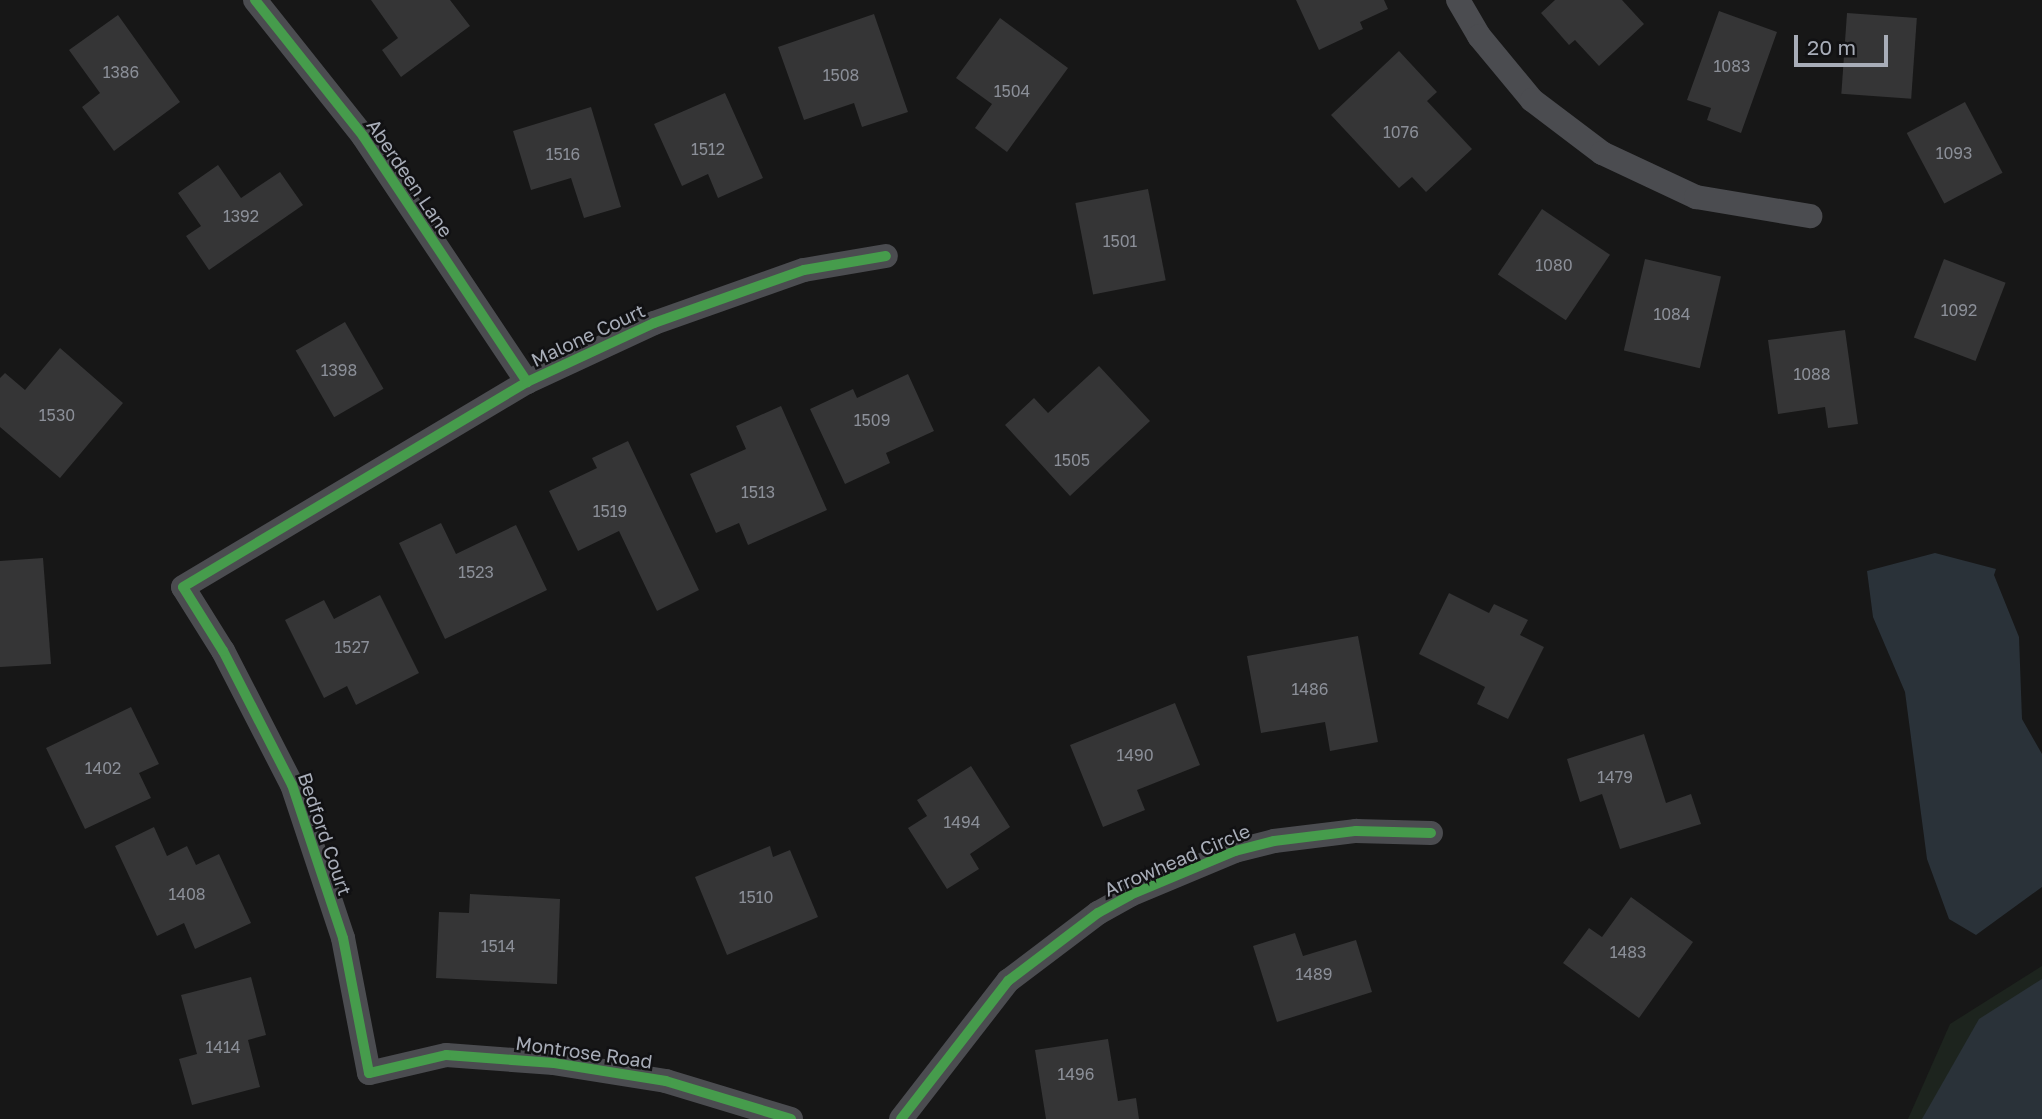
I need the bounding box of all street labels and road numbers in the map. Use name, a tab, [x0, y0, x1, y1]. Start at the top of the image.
street label: Aberdeen Lane	[362, 115, 458, 241]
street label: Malone Court	[527, 299, 649, 371]
street label: Bedford Court	[293, 770, 357, 898]
street label: Arrowhead Circle	[1101, 819, 1253, 901]
street label: Montrose Road	[514, 1031, 654, 1073]

